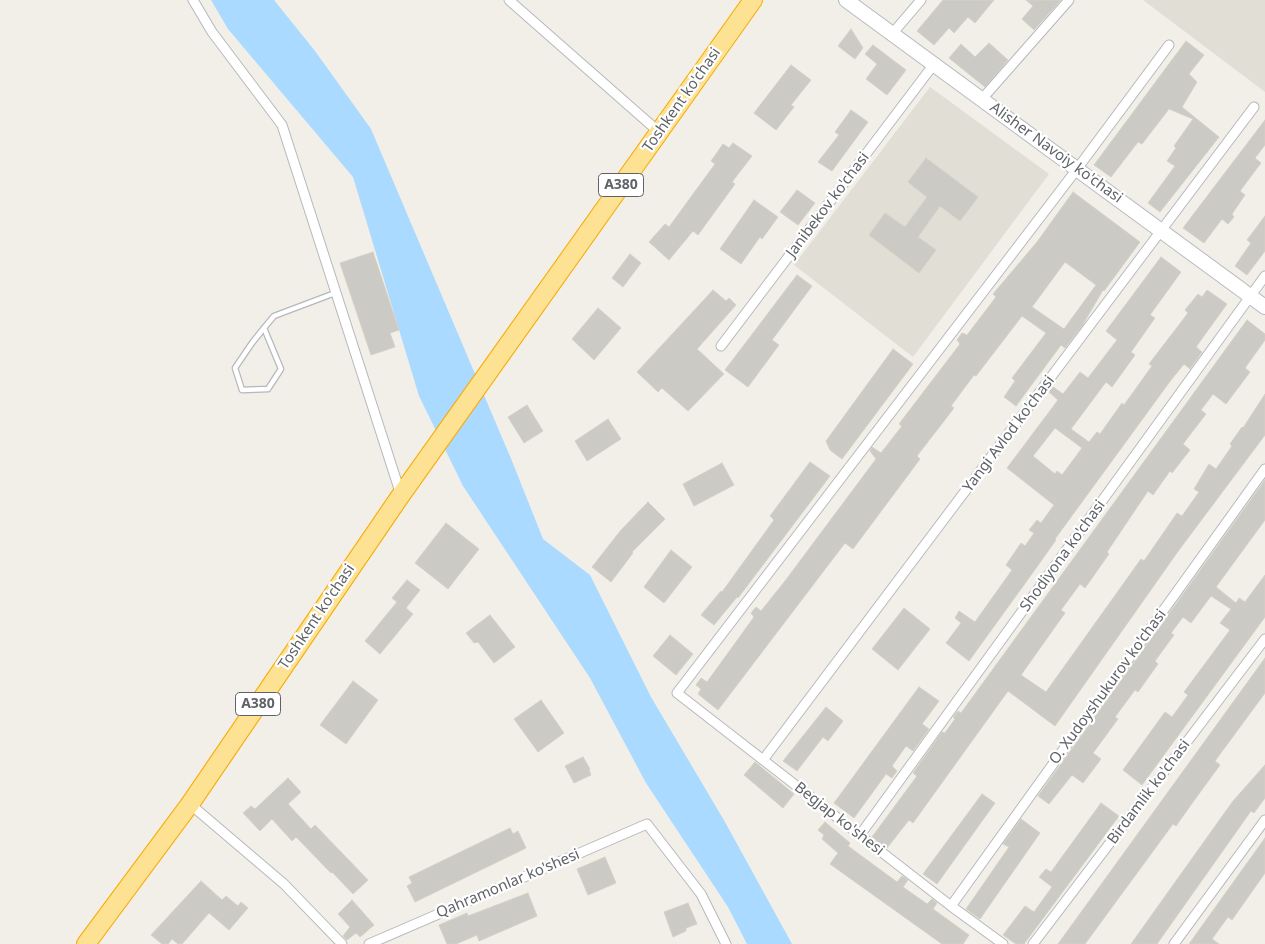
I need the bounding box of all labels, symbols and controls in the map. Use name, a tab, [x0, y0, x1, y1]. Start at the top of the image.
street label: Toshkent ko'chasi	[639, 44, 725, 156]
street label: Alisher Navoiy ko'chasi	[986, 99, 1126, 207]
street label: Janibekov ko'chasi	[783, 149, 873, 261]
road number: A380	[598, 174, 644, 196]
street label: Yangi Avlod ko'chasi	[959, 372, 1059, 496]
street label: Shodiyona ko'chasi	[1017, 497, 1109, 615]
street label: Toshkent ko'chasi	[275, 561, 359, 673]
street label: O. Xudoyshukurov ko'chasi	[1046, 606, 1170, 768]
road number: A380	[236, 692, 280, 716]
street label: Birdamlik ko'chasi	[1104, 736, 1194, 848]
street label: Begjap ko'shesi	[791, 778, 887, 860]
street label: Qahramonlar ko'shesi	[433, 846, 583, 922]

